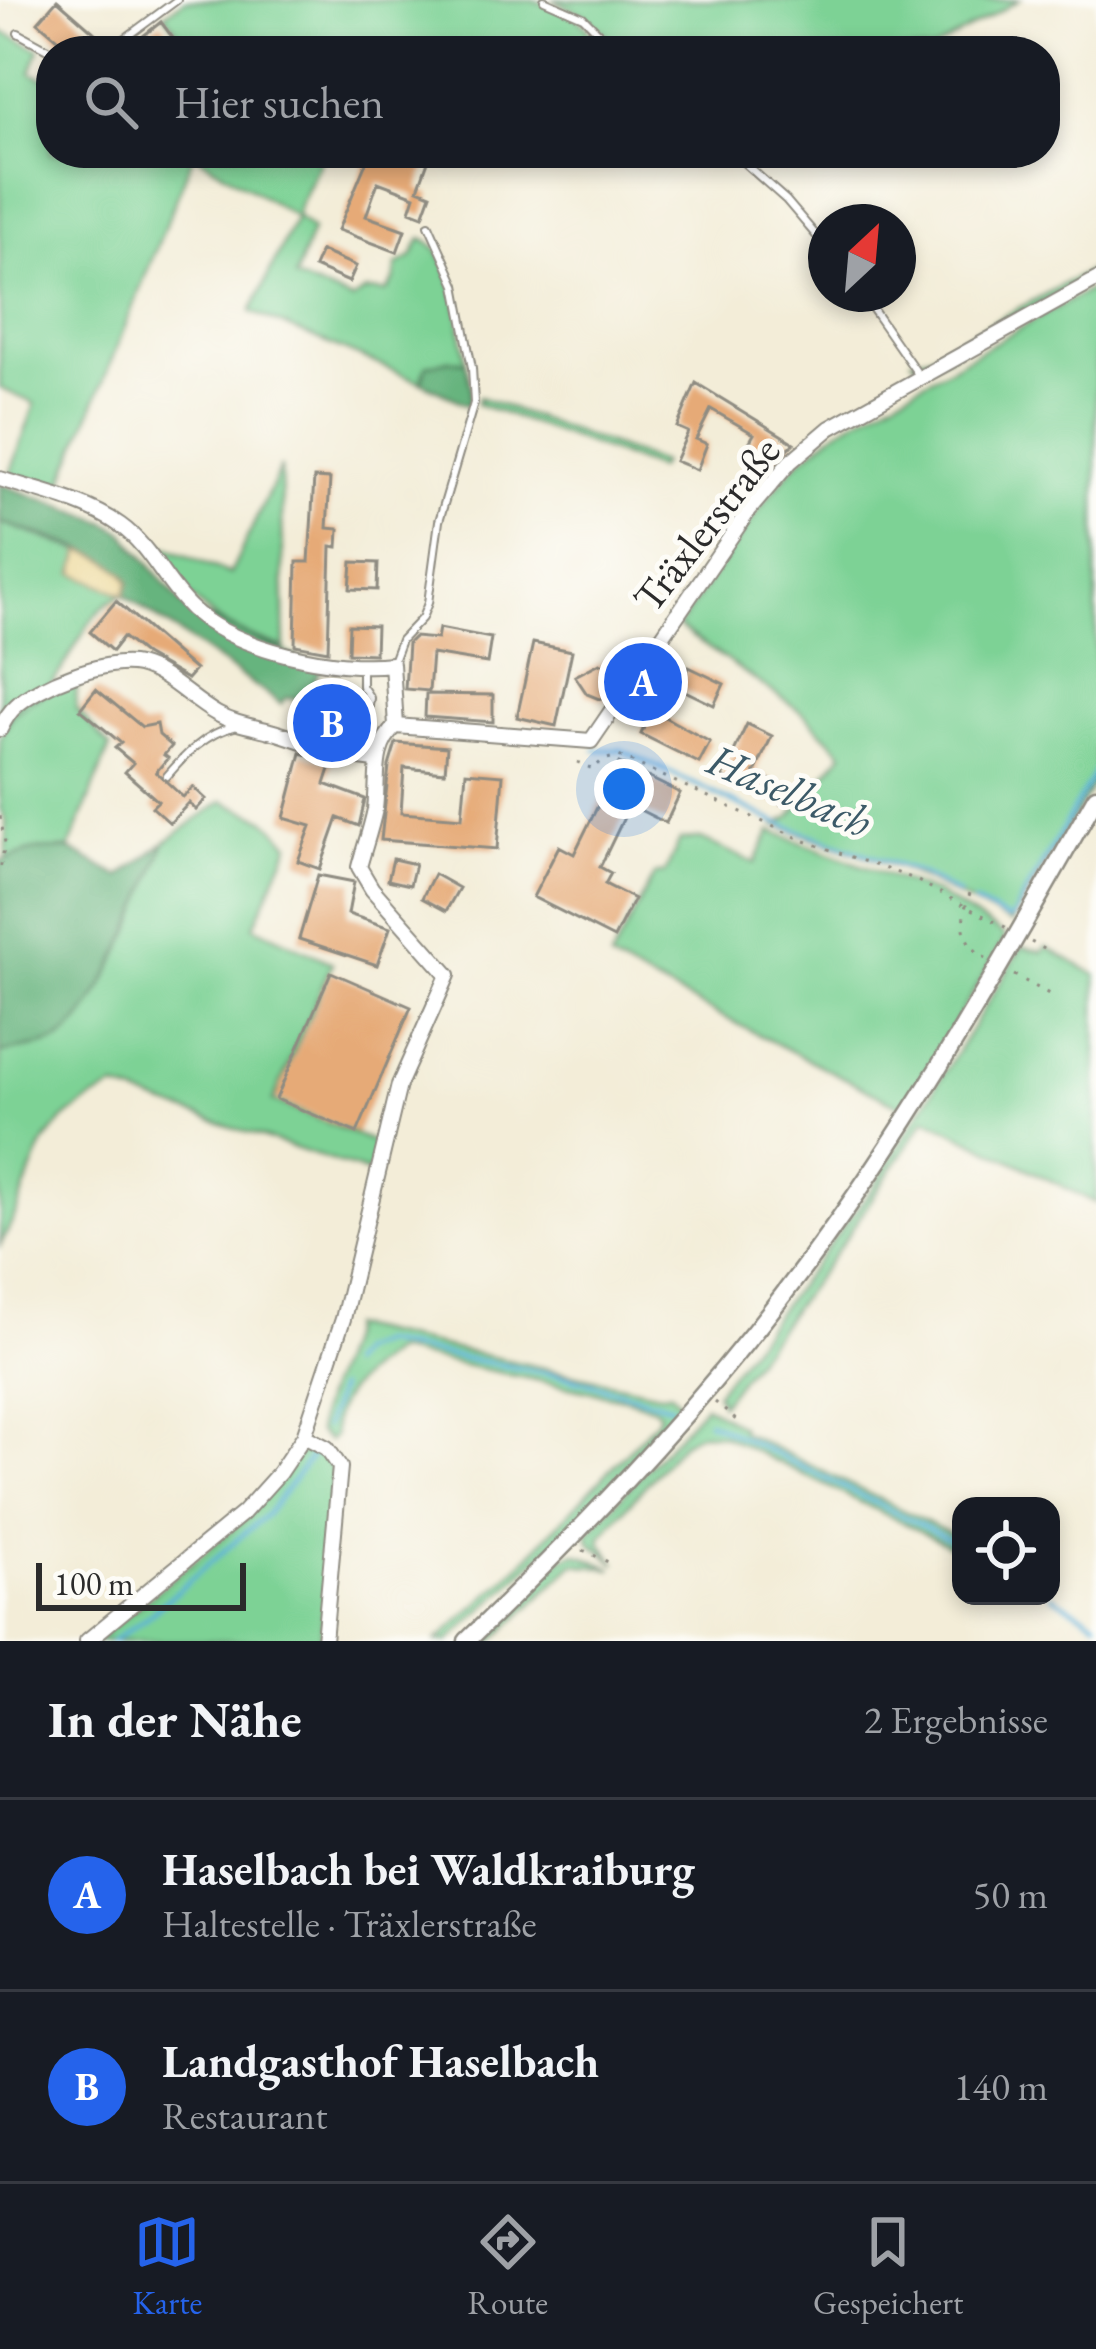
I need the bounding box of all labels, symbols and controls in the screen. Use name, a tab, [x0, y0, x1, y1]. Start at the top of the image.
search box	[36, 36, 1060, 168]
icon: search	[78, 69, 144, 135]
text: Hier suchen	[174, 73, 384, 131]
north arrow	[808, 204, 916, 312]
street label: Träxlerstraße	[621, 425, 792, 623]
pin: A	[604, 637, 682, 727]
pin: B	[293, 678, 371, 768]
water label: Haselbach	[699, 729, 881, 850]
your location	[594, 759, 654, 819]
map controls	[952, 1497, 1060, 1605]
button: locate	[952, 1497, 1060, 1605]
scale bar	[36, 1557, 246, 1610]
text: 100 m	[54, 1562, 134, 1605]
text: In der Nähe	[48, 1686, 302, 1752]
text: 2 Ergebnisse	[864, 1694, 1048, 1745]
text: Haselbach bei Waldkraiburg	[162, 1840, 695, 1898]
text: A	[73, 1869, 101, 1920]
text: 50 m	[972, 1869, 1048, 1920]
text: Haltestelle · Träxlerstraße	[162, 1898, 537, 1949]
text: Landgasthof Haselbach	[162, 2032, 599, 2090]
text: B	[75, 2061, 99, 2112]
text: 140 m	[954, 2061, 1048, 2112]
text: Restaurant	[162, 2090, 327, 2141]
tab: Karte	[133, 2209, 202, 2324]
tab: Route	[468, 2209, 548, 2324]
tab: Gespeichert	[813, 2209, 963, 2324]

